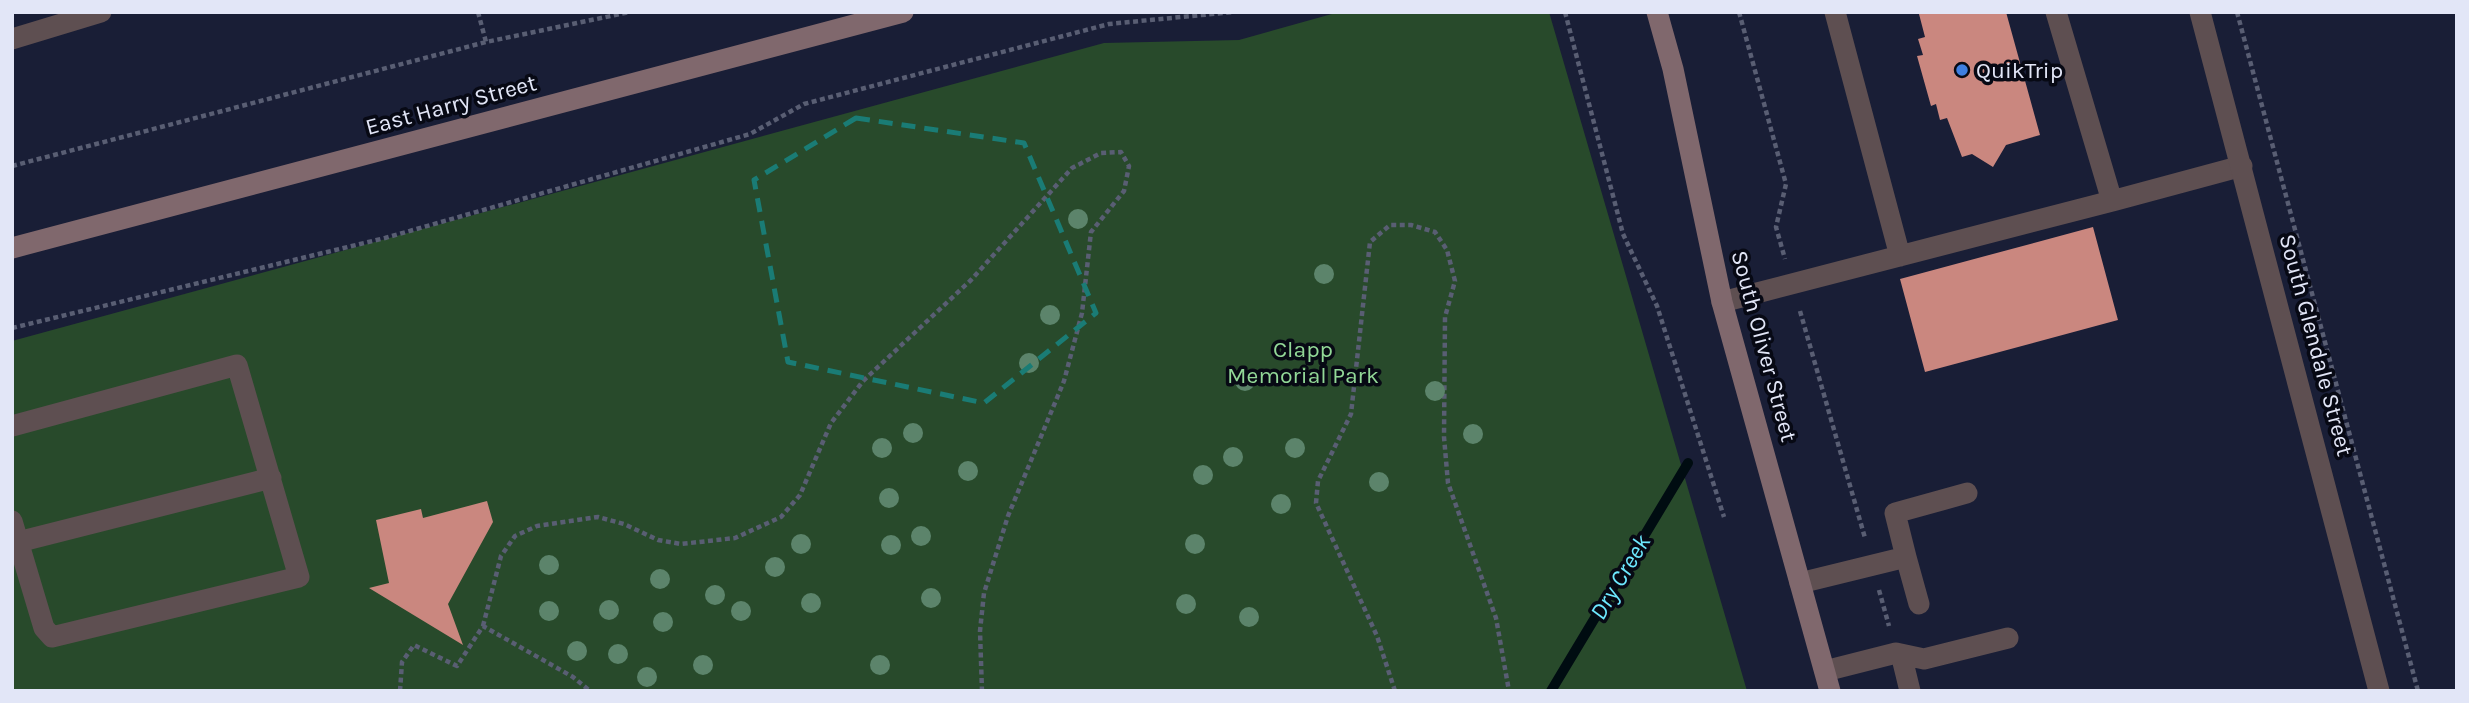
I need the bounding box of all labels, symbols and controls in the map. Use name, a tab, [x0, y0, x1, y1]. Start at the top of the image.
place label: QuikTrip	[1976, 57, 2063, 84]
marker: QuikTrip	[1954, 62, 1970, 78]
street label: East Harry Street	[363, 69, 540, 141]
street label: South Glendale Street	[2273, 231, 2359, 459]
street label: South Oliver Street	[1725, 247, 1803, 445]
park label: Clapp Memorial Park	[1227, 336, 1379, 389]
water label: Dry Creek	[1584, 529, 1657, 625]

